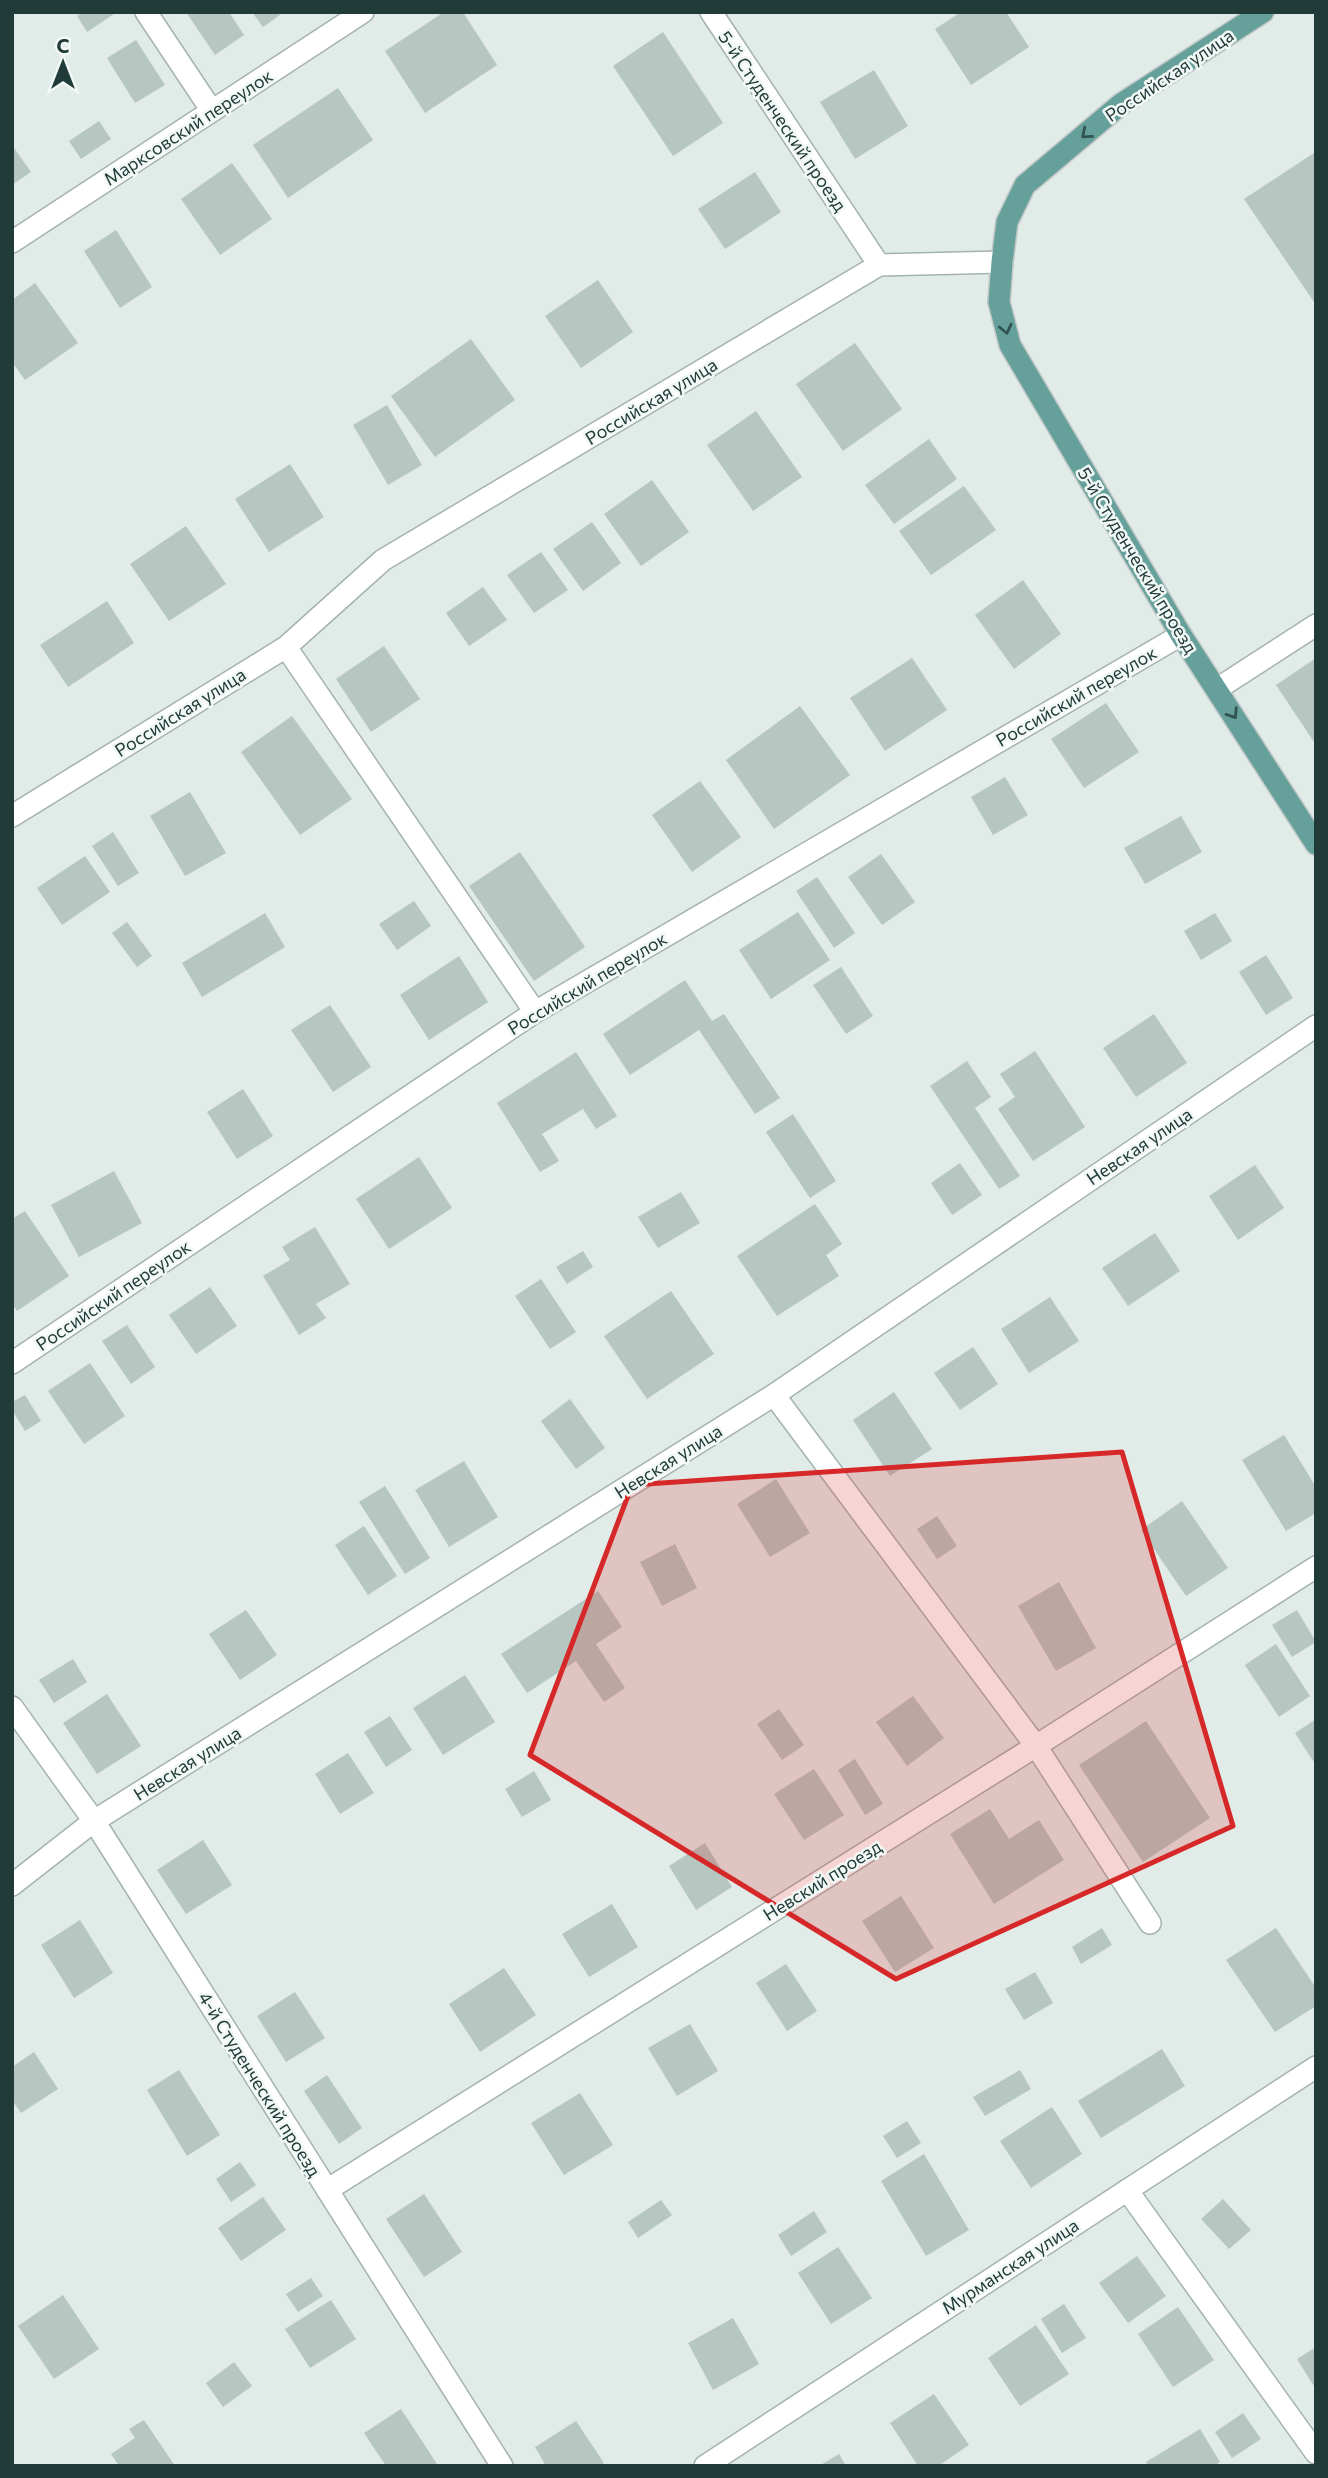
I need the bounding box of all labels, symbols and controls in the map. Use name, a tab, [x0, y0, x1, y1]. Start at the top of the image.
street label: Российская улица	[1101, 24, 1237, 126]
street label: 5-й Студенческий проезд	[714, 26, 852, 216]
north arrow	[28, 28, 98, 98]
text: С	[57, 34, 70, 57]
street label: Марксовский переулок	[99, 64, 277, 190]
one-way arrow	[1081, 126, 1094, 138]
one-way arrow	[998, 323, 1012, 335]
street label: Российская улица	[581, 353, 721, 449]
street label: 5-й Студенческий проезд	[1074, 463, 1203, 657]
street label: Российский переулок	[992, 641, 1161, 751]
street label: Российская улица	[110, 663, 250, 761]
one-way arrow	[1224, 707, 1237, 720]
street label: Российский переулок	[503, 927, 671, 1039]
street label: Невская улица	[1082, 1103, 1196, 1189]
street label: Российский переулок	[31, 1235, 195, 1355]
street label: Невская улица	[610, 1419, 726, 1503]
street label: Невская улица	[129, 1721, 245, 1805]
street label: Невский проезд	[759, 1835, 886, 1925]
street label: 4-й Студенческий проезд	[194, 1988, 326, 2181]
street label: Мурманская улица	[937, 2214, 1083, 2318]

